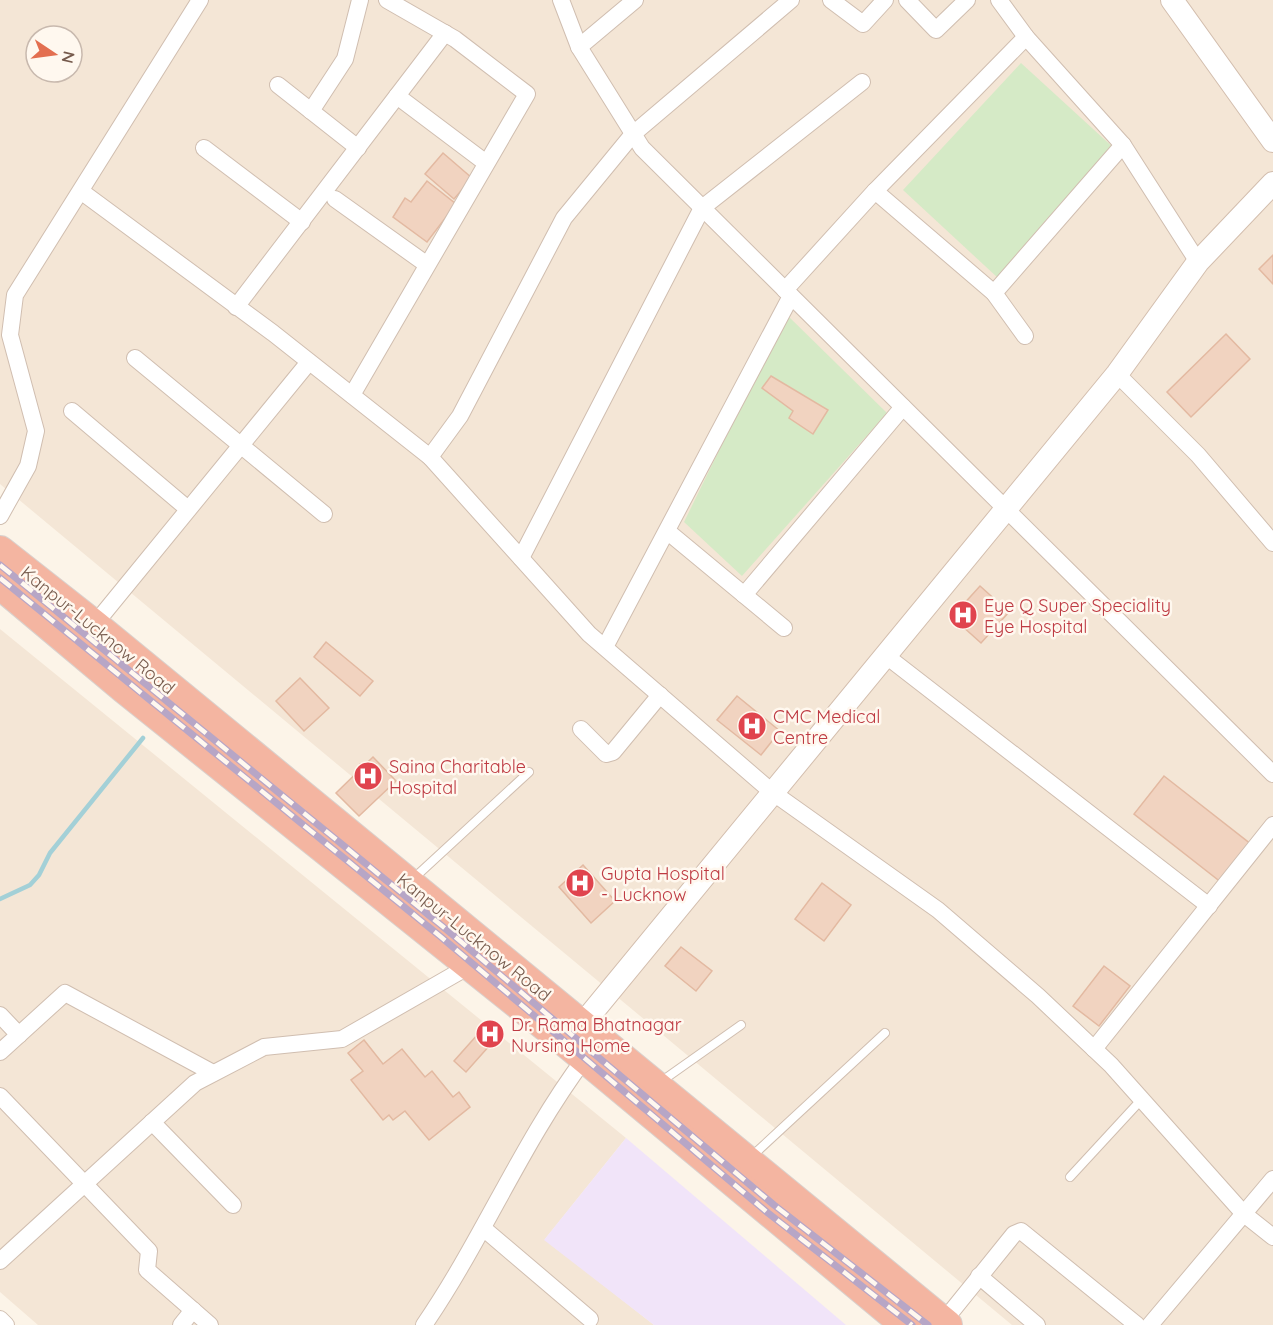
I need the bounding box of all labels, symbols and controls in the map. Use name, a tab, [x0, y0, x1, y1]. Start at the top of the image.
north arrow	[24, 24, 84, 84]
text: N	[58, 49, 80, 65]
street label: Kanpur-Lucknow Road	[16, 561, 180, 699]
place label: Eye Q Super Speciality Eye Hospital	[984, 594, 1171, 638]
hospital icon: Eye Q Super Speciality Eye Hospital	[947, 599, 979, 631]
place label: CMC Medical Centre	[773, 705, 881, 749]
hospital icon: CMC Medical Centre	[736, 710, 768, 742]
place label: Saina Charitable Hospital	[389, 755, 526, 799]
hospital icon: Saina Charitable Hospital	[352, 760, 384, 792]
place label: Gupta Hospital - Lucknow	[601, 862, 725, 906]
hospital icon: Gupta Hospital - Lucknow	[564, 867, 596, 899]
street label: Kanpur-Lucknow Road	[392, 868, 556, 1006]
place label: Dr. Rama Bhatnagar Nursing Home	[511, 1013, 682, 1057]
hospital icon: Dr. Rama Bhatnagar Nursing Home	[474, 1018, 506, 1050]

